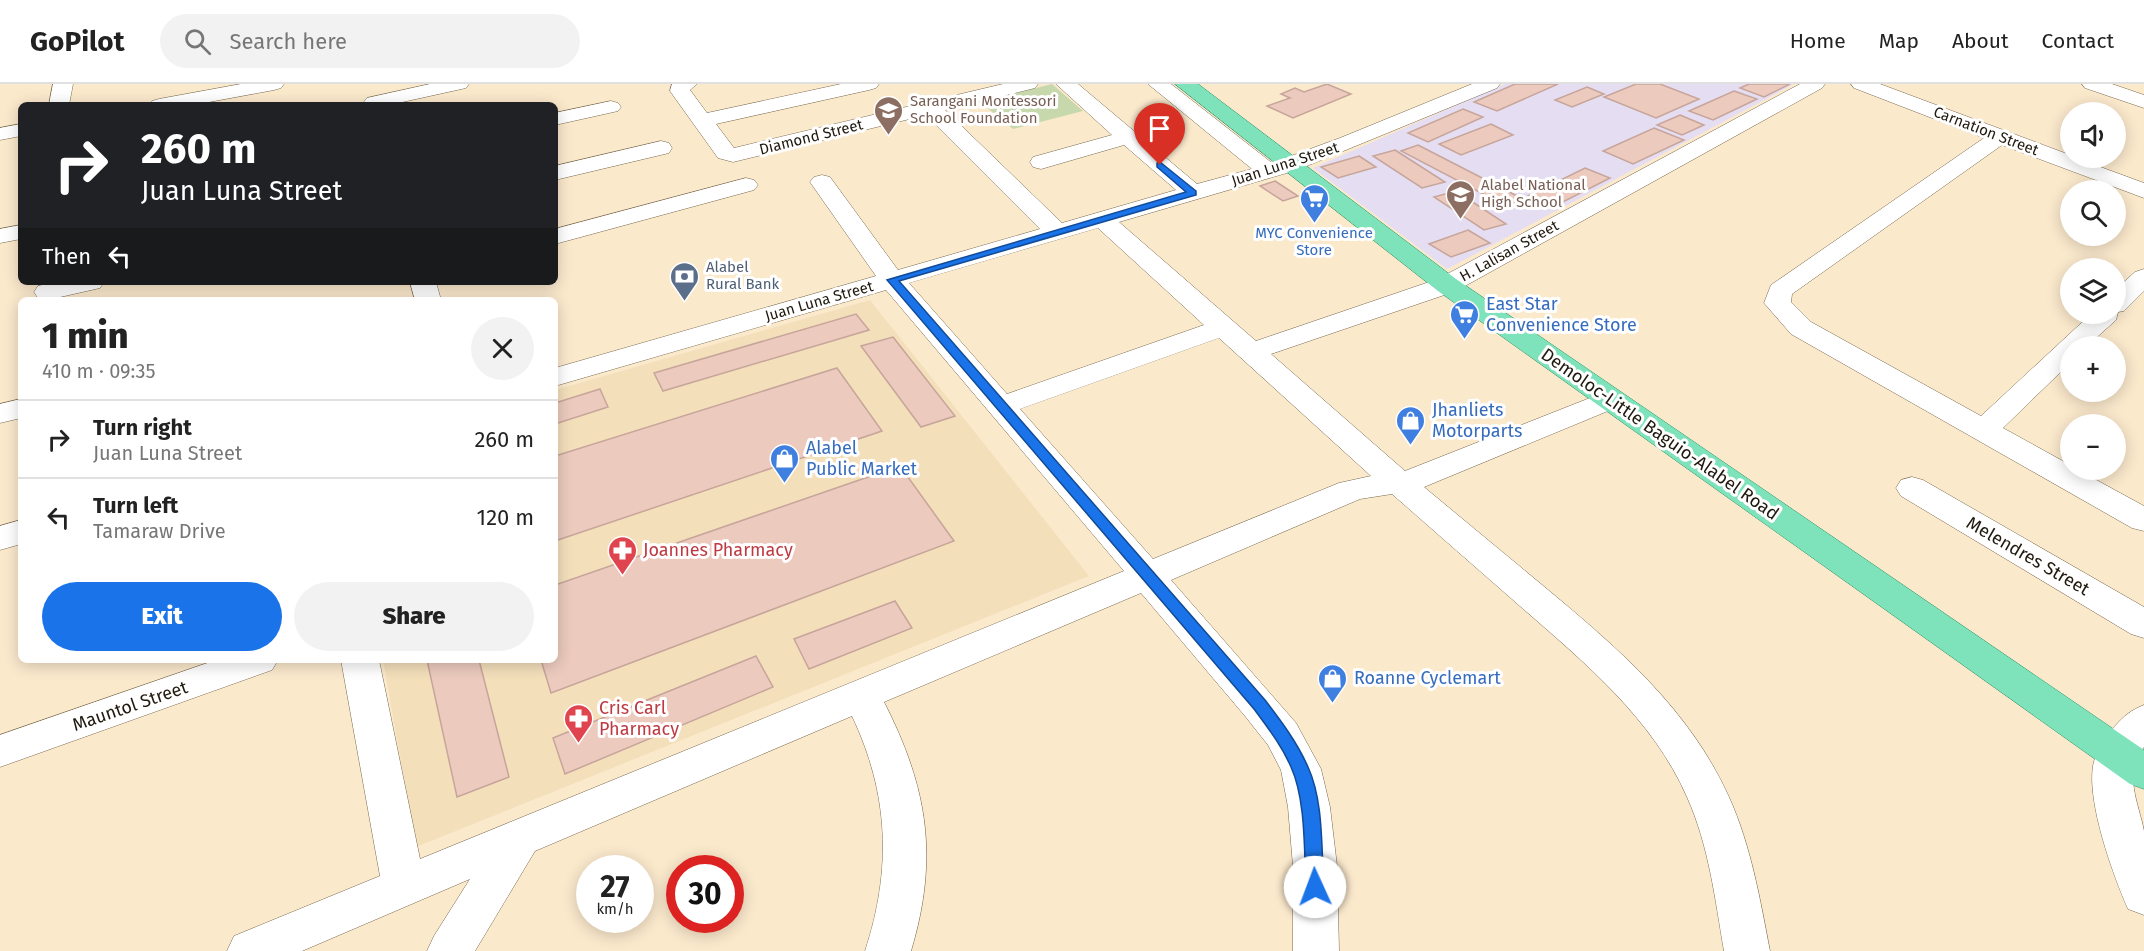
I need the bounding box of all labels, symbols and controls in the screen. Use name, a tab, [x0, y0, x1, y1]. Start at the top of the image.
search box	[160, 14, 580, 68]
text: GoPilot	[30, 25, 124, 58]
icon: search	[181, 25, 214, 58]
text: Search here	[229, 28, 347, 55]
text: Home	[1790, 28, 1846, 54]
text: Map	[1879, 28, 1919, 54]
text: About	[1952, 28, 2009, 54]
text: Contact	[2042, 28, 2114, 54]
place label: Sarangani Montessori School Foundation	[910, 92, 1056, 127]
school or university icon: Sarangani Montessori School Foundation	[873, 94, 905, 136]
map controls	[2060, 102, 2126, 480]
button: sound	[2060, 102, 2126, 168]
pin	[1134, 103, 1185, 165]
street label: Carnation Street	[1931, 103, 2042, 160]
icon: arrive	[1143, 112, 1176, 145]
street label: Diamond Street	[757, 115, 865, 159]
text: 260 m	[141, 124, 256, 174]
icon: right	[42, 126, 120, 204]
street label: Juan Luna Street	[1229, 138, 1342, 190]
text: Juan Luna Street	[141, 175, 342, 207]
place label: Alabel National High School	[1481, 176, 1586, 211]
school or university icon: Alabel National High School	[1444, 178, 1476, 220]
button: search	[2060, 180, 2126, 246]
supermarket icon: MYC Convenience Store	[1298, 182, 1330, 224]
street label: H. Lalisan Street	[1456, 216, 1562, 286]
place label: MYC Convenience Store	[1255, 224, 1373, 259]
icon: left	[103, 240, 136, 273]
text: Then	[42, 243, 91, 270]
place label: Alabel Rural Bank	[706, 258, 780, 293]
button: layers	[2060, 258, 2126, 324]
bank icon: Alabel Rural Bank	[669, 260, 701, 302]
street label: Juan Luna Street	[763, 277, 876, 325]
place label: East Star Convenience Store	[1486, 293, 1637, 336]
supermarket icon: East Star Convenience Store	[1449, 298, 1481, 340]
text: 1 min	[42, 314, 128, 358]
button: close	[471, 317, 534, 380]
button: +	[2060, 336, 2126, 402]
street label: Demoloc-Little Baguio-Alabel Road	[1537, 343, 1783, 525]
text: 410 m · 09:35	[42, 359, 156, 383]
place label: Jhanliets Motorparts	[1432, 399, 1522, 442]
shop icon: Jhanliets Motorparts	[1395, 404, 1427, 446]
text: Turn right	[93, 414, 192, 441]
button: −	[2060, 414, 2126, 480]
icon: right	[42, 423, 75, 456]
text: 260 m	[474, 426, 534, 453]
place label: Alabel Public Market	[806, 437, 917, 480]
text: Juan Luna Street	[93, 441, 242, 465]
shop icon: Alabel Public Market	[769, 442, 801, 484]
text: Turn left	[93, 492, 178, 519]
icon: left	[42, 501, 75, 534]
text: 120 m	[477, 504, 534, 531]
street label: Melendres Street	[1963, 512, 2094, 600]
text: Tamaraw Drive	[93, 519, 226, 543]
pharmacy icon: Joannes Pharmacy	[606, 534, 638, 576]
place label: Joannes Pharmacy	[643, 539, 793, 561]
button: Exit	[42, 582, 282, 651]
button: Share	[294, 582, 534, 651]
shop icon: Roanne Cyclemart	[1317, 662, 1349, 704]
place label: Roanne Cyclemart	[1354, 667, 1501, 689]
street label: Mauntol Street	[69, 676, 191, 736]
place label: Cris Carl Pharmacy	[599, 697, 679, 740]
pharmacy icon: Cris Carl Pharmacy	[562, 702, 594, 744]
speed limit sign: 30	[666, 855, 744, 933]
position arrow	[1283, 855, 1347, 919]
text: 27	[600, 869, 630, 905]
text: km/h	[596, 900, 634, 918]

